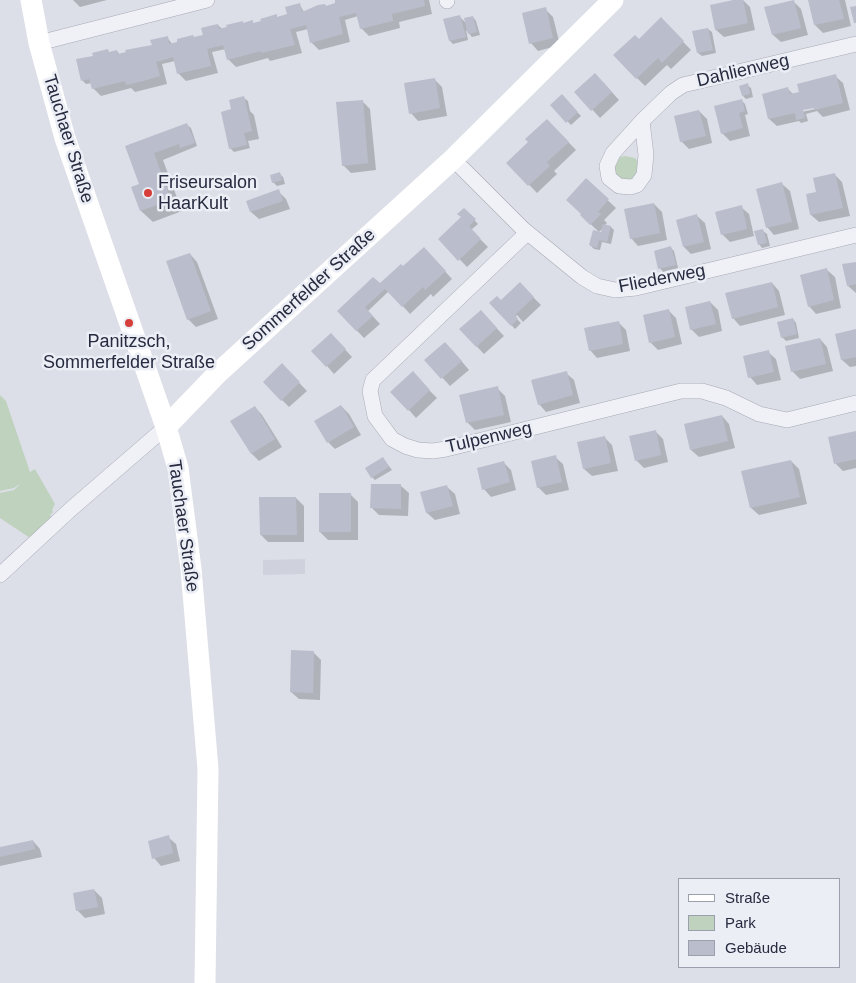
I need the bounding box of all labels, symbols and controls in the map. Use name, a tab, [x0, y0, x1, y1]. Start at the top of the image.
street label: Dahlienweg	[695, 50, 791, 92]
street label: Tauchaer Straße	[38, 72, 98, 206]
place label: Friseursalon HaarKult	[158, 172, 257, 214]
marker: Friseursalon HaarKult	[142, 187, 154, 199]
street label: Sommerfelder Straße	[238, 224, 380, 356]
street label: Fliederweg	[617, 260, 707, 298]
marker: Panitzsch, Sommerfelder Straße	[123, 317, 135, 329]
place label: Panitzsch, Sommerfelder Straße	[43, 331, 215, 374]
street label: Tulpenweg	[444, 418, 534, 458]
street label: Tauchaer Straße	[163, 459, 203, 593]
legend	[678, 878, 841, 968]
text: Straße	[725, 889, 770, 906]
text: Park	[725, 914, 756, 931]
text: Gebäude	[725, 939, 787, 956]

